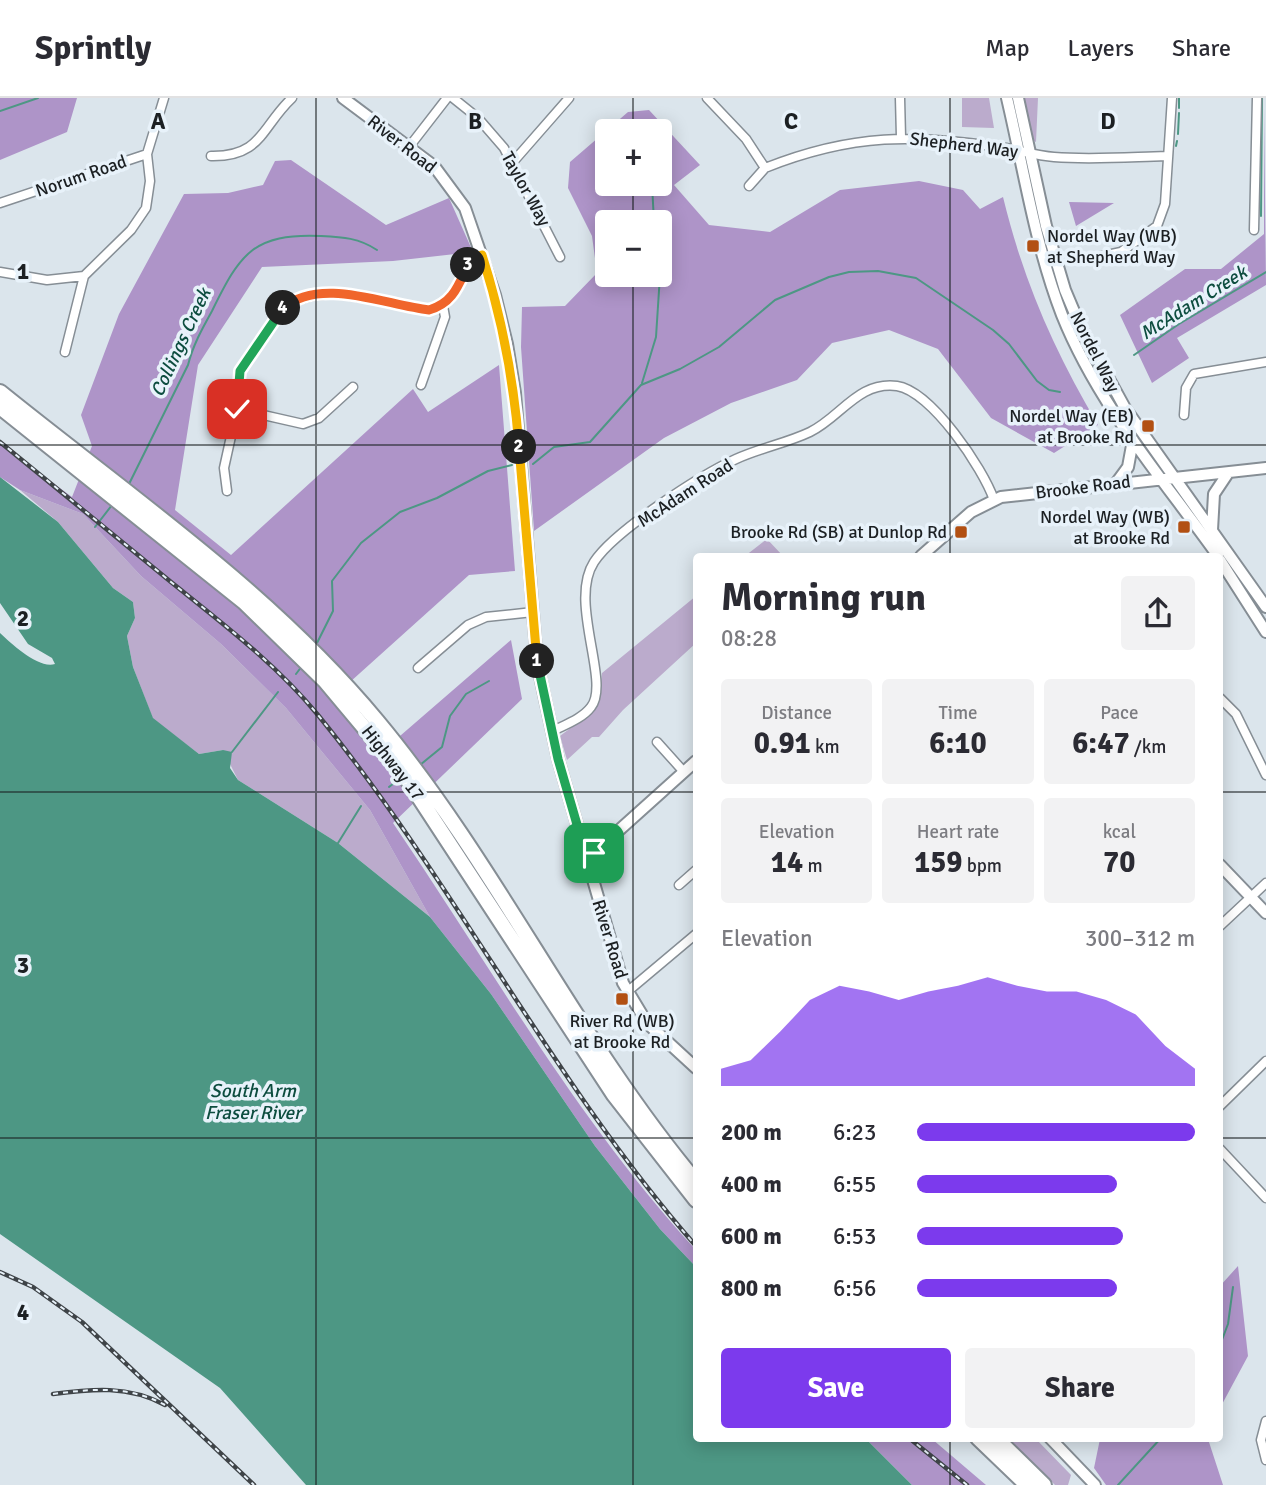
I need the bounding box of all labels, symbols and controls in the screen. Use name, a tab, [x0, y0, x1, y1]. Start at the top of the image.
text: Sprintly	[35, 28, 151, 69]
text: Map	[985, 33, 1030, 63]
text: Layers	[1068, 33, 1134, 63]
text: Share	[1172, 33, 1231, 63]
text: A	[151, 107, 166, 136]
text: B	[468, 107, 482, 136]
text: C	[784, 107, 798, 136]
text: D	[1100, 107, 1116, 136]
street label: River Road	[363, 110, 441, 178]
map controls	[595, 119, 672, 287]
button: +	[595, 119, 672, 196]
street label: Shepherd Way	[909, 127, 1020, 163]
street label: Taylor Way	[497, 148, 556, 231]
street label: Norum Road	[33, 150, 129, 202]
button: −	[595, 210, 672, 287]
place label: Nordel Way (WB) at Shepherd Way	[1047, 225, 1177, 268]
marker: Nordel Way (WB) at Shepherd Way	[1025, 238, 1041, 254]
pin: 3	[450, 248, 486, 282]
text: 3	[462, 252, 473, 276]
text: 1	[17, 257, 29, 286]
water label: McAdam Creek	[1136, 260, 1253, 345]
water label: Collings Creek	[145, 283, 217, 400]
pin: 4	[266, 290, 300, 326]
text: 4	[277, 295, 288, 319]
street label: Nordel Way	[1065, 308, 1125, 397]
pin	[207, 379, 267, 439]
icon: check	[218, 390, 256, 428]
place label: Nordel Way (EB) at Brooke Rd	[1009, 405, 1134, 448]
marker: Nordel Way (EB) at Brooke Rd	[1140, 418, 1156, 434]
pin: 2	[502, 430, 536, 464]
text: 2	[513, 434, 524, 458]
street label: McAdam Road	[633, 454, 737, 532]
street label: Brooke Road	[1034, 470, 1132, 504]
place label: Nordel Way (WB) at Brooke Rd	[1040, 506, 1170, 549]
marker: Nordel Way (WB) at Brooke Rd	[1176, 519, 1192, 535]
place label: Brooke Rd (SB) at Dunlop Rd	[730, 521, 947, 543]
marker: Brooke Rd (SB) at Dunlop Rd	[953, 524, 969, 540]
text: Morning run	[721, 574, 926, 621]
button: share	[1121, 576, 1195, 650]
text: 2	[17, 604, 29, 633]
text: 08:28	[721, 624, 777, 653]
pin: 1	[520, 644, 554, 678]
text: 1	[531, 648, 542, 672]
text: Distance	[761, 701, 832, 725]
text: Time	[938, 701, 978, 725]
text: Pace	[1100, 701, 1138, 725]
street label: Highway 17	[357, 721, 429, 805]
text: 0.91	[754, 725, 811, 762]
text: 6:10	[929, 725, 987, 762]
text: 6:47	[1072, 725, 1130, 762]
text: km	[811, 735, 840, 759]
text: /km	[1130, 735, 1166, 759]
text: Elevation	[759, 820, 835, 844]
text: Heart rate	[917, 820, 999, 844]
text: kcal	[1103, 820, 1136, 844]
pin	[564, 823, 624, 883]
icon: arrive	[575, 834, 613, 872]
text: 14	[771, 844, 803, 881]
text: 159	[914, 844, 963, 881]
text: 70	[1103, 844, 1136, 881]
text: m	[803, 854, 823, 878]
text: bpm	[963, 854, 1002, 878]
street label: River Road	[588, 897, 632, 981]
text: Elevation	[721, 924, 813, 953]
text: 300–312 m	[1085, 924, 1195, 953]
text: 3	[17, 951, 29, 980]
marker: River Rd (WB) at Brooke Rd	[614, 991, 630, 1007]
place label: River Rd (WB) at Brooke Rd	[569, 1010, 675, 1053]
water label: South Arm Fraser River	[205, 1079, 304, 1125]
text: 200 m	[721, 1118, 782, 1147]
text: 6:23	[833, 1118, 876, 1147]
text: 400 m	[721, 1170, 782, 1199]
text: 6:55	[833, 1170, 876, 1199]
text: 600 m	[721, 1222, 782, 1251]
text: 6:53	[833, 1222, 876, 1251]
text: 800 m	[721, 1274, 782, 1303]
text: 6:56	[833, 1274, 876, 1303]
text: 4	[17, 1298, 29, 1327]
button: Save	[721, 1348, 951, 1428]
button: Share	[965, 1348, 1195, 1428]

